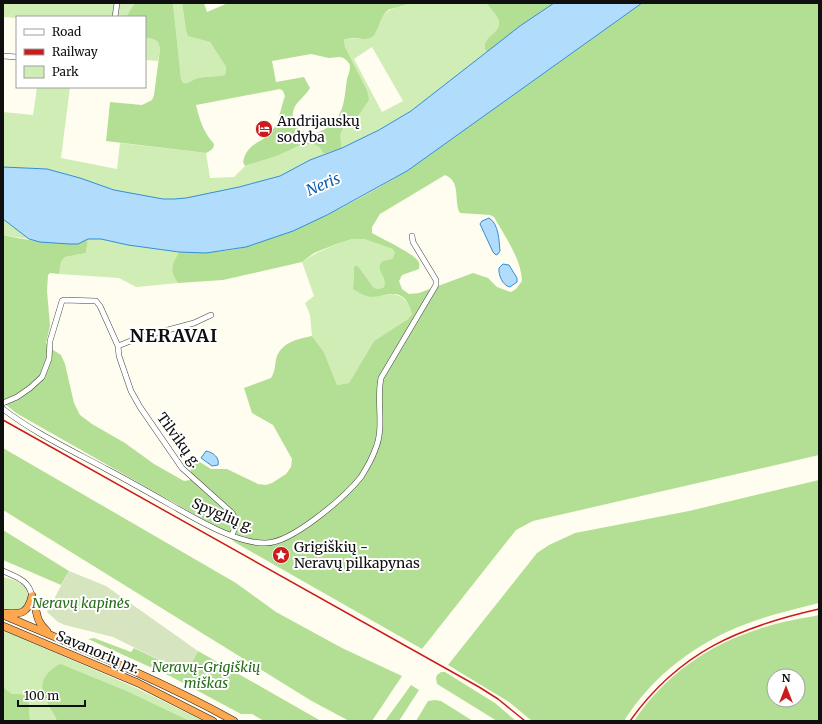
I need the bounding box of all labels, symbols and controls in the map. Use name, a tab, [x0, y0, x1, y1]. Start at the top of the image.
legend	[16, 16, 146, 88]
text: Road	[52, 24, 81, 39]
text: Railway	[52, 44, 98, 59]
text: Park	[52, 64, 79, 79]
place label: Andrijauskų sodyba	[276, 112, 360, 146]
hotel icon: Andrijauskų sodyba	[254, 119, 274, 139]
water label: Neris	[303, 168, 343, 200]
district label: NERAVAI	[130, 324, 218, 347]
street label: Tilvikų g.	[153, 409, 205, 471]
street label: Spyglių g.	[189, 494, 257, 536]
place label: Grigiškių - Neravų pilkapynas	[294, 538, 420, 572]
place icon: Grigiškių - Neravų pilkapynas	[271, 545, 291, 565]
park label: Neravų kapinės	[32, 594, 130, 612]
street label: Savanorių pr.	[54, 626, 142, 678]
park label: Neravų-Grigiškių miškas	[152, 658, 260, 692]
north arrow	[766, 668, 806, 708]
text: N	[782, 671, 791, 685]
scale bar	[18, 682, 85, 708]
text: 100 m	[24, 688, 59, 703]

